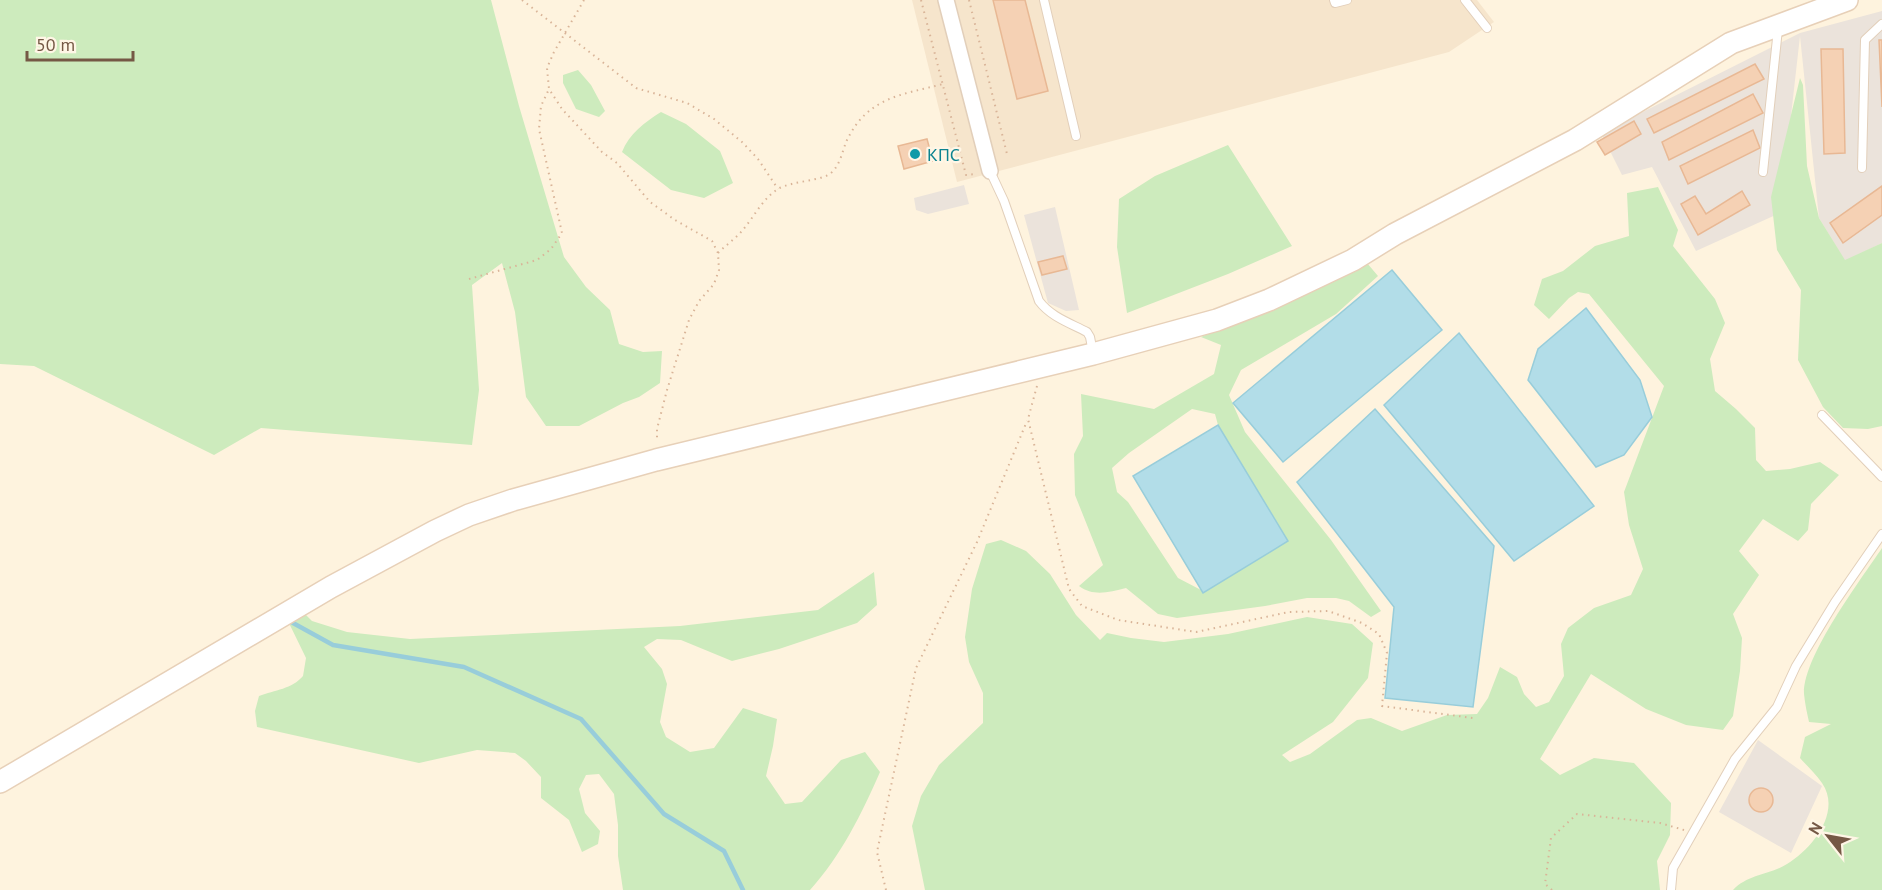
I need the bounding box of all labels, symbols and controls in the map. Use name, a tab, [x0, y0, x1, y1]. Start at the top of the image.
scale bar	[27, 24, 134, 62]
text: 50 m	[36, 33, 75, 56]
place label: КПС	[927, 143, 960, 166]
marker: КПС	[908, 147, 922, 161]
north arrow	[1798, 806, 1858, 866]
text: N	[1804, 819, 1826, 838]

